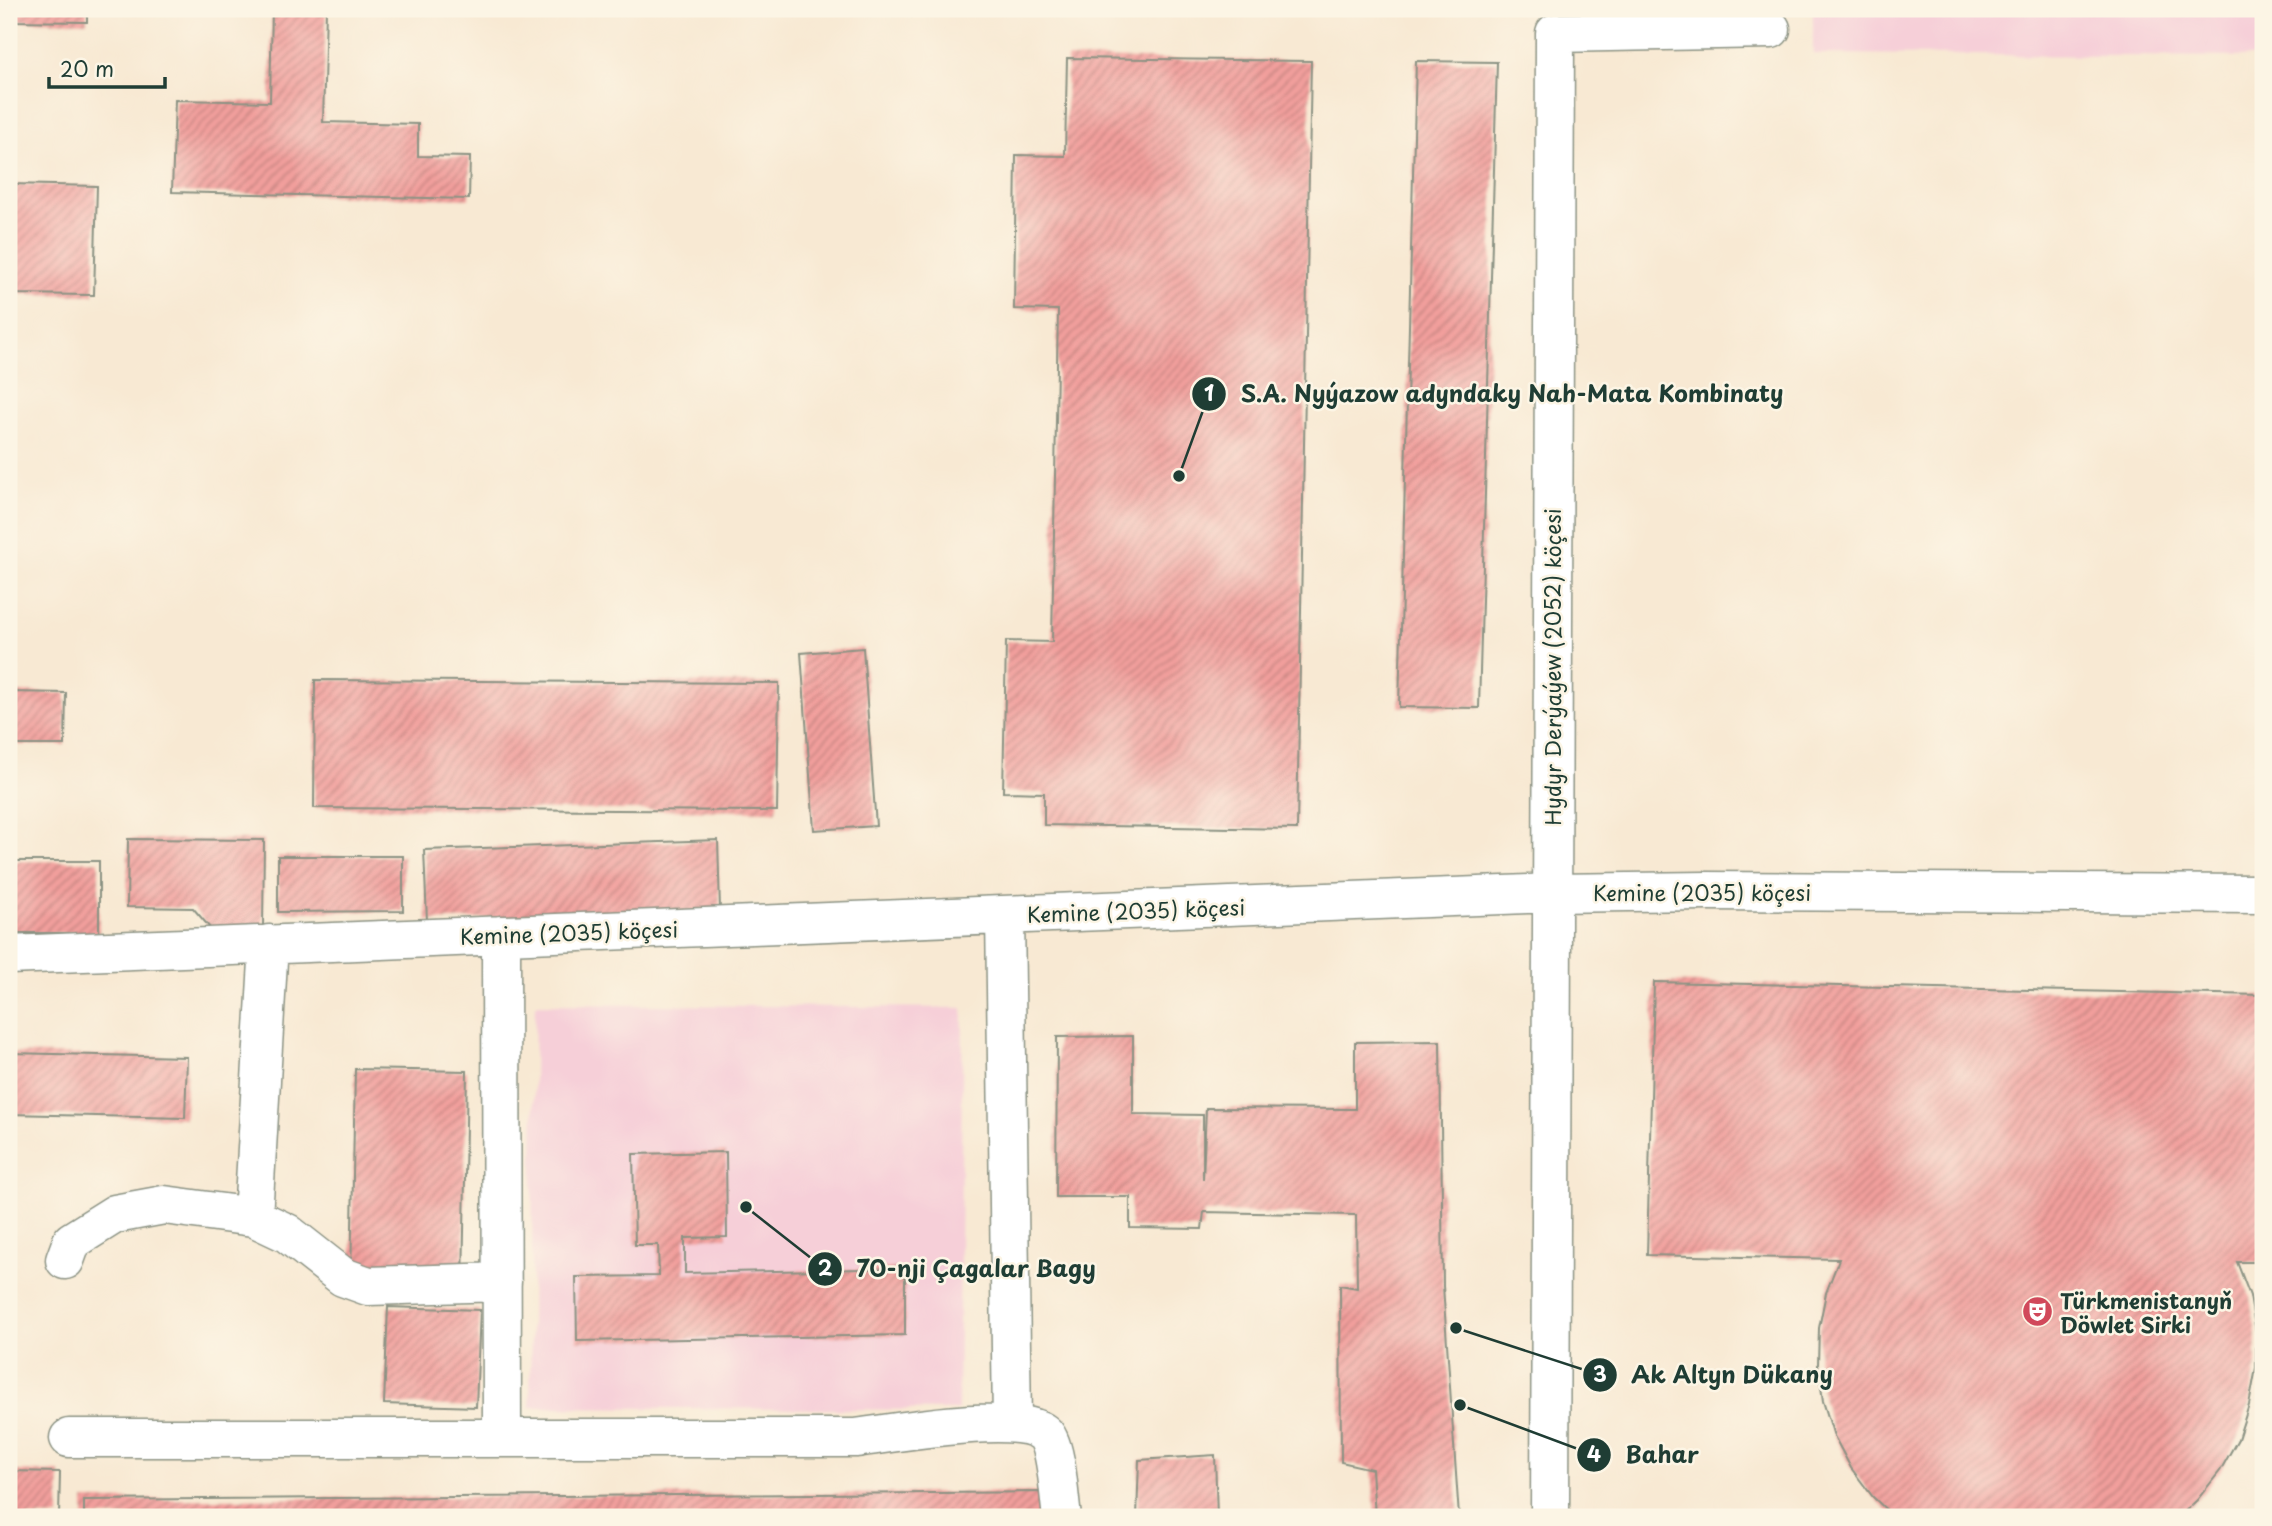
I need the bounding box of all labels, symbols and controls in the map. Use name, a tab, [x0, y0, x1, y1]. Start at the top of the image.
scale bar	[49, 46, 164, 90]
text: 20 m	[60, 52, 114, 84]
callout: S.A. Nyýazow adyndaky Nah-Mata Kombinaty	[1191, 372, 1798, 416]
text: S.A. Nyýazow adyndaky Nah-Mata Kombinaty	[1241, 375, 1783, 410]
text: 1	[1204, 376, 1214, 408]
street label: Hydyr Derýaýew (2052) köçesi	[1536, 508, 1568, 826]
street label: Kemine (2035) köçesi	[1593, 876, 1811, 908]
street label: Kemine (2035) köçesi	[1026, 890, 1246, 930]
street label: Kemine (2035) köçesi	[459, 912, 679, 952]
callout: 70-nji Çagalar Bagy	[807, 1247, 1111, 1291]
text: 70-nji Çagalar Bagy	[856, 1250, 1096, 1285]
text: 2	[818, 1251, 833, 1283]
place label: Türkmenistanyň Döwlet Sirki	[2060, 1284, 2232, 1340]
theatre icon: Türkmenistanyň Döwlet Sirki	[2020, 1295, 2054, 1329]
callout: Ak Altyn Dükany	[1582, 1353, 1847, 1397]
text: Ak Altyn Dükany	[1631, 1356, 1833, 1391]
text: 3	[1593, 1357, 1607, 1389]
callout: Bahar	[1576, 1433, 1713, 1477]
text: Bahar	[1625, 1436, 1699, 1471]
text: 4	[1587, 1437, 1601, 1469]

